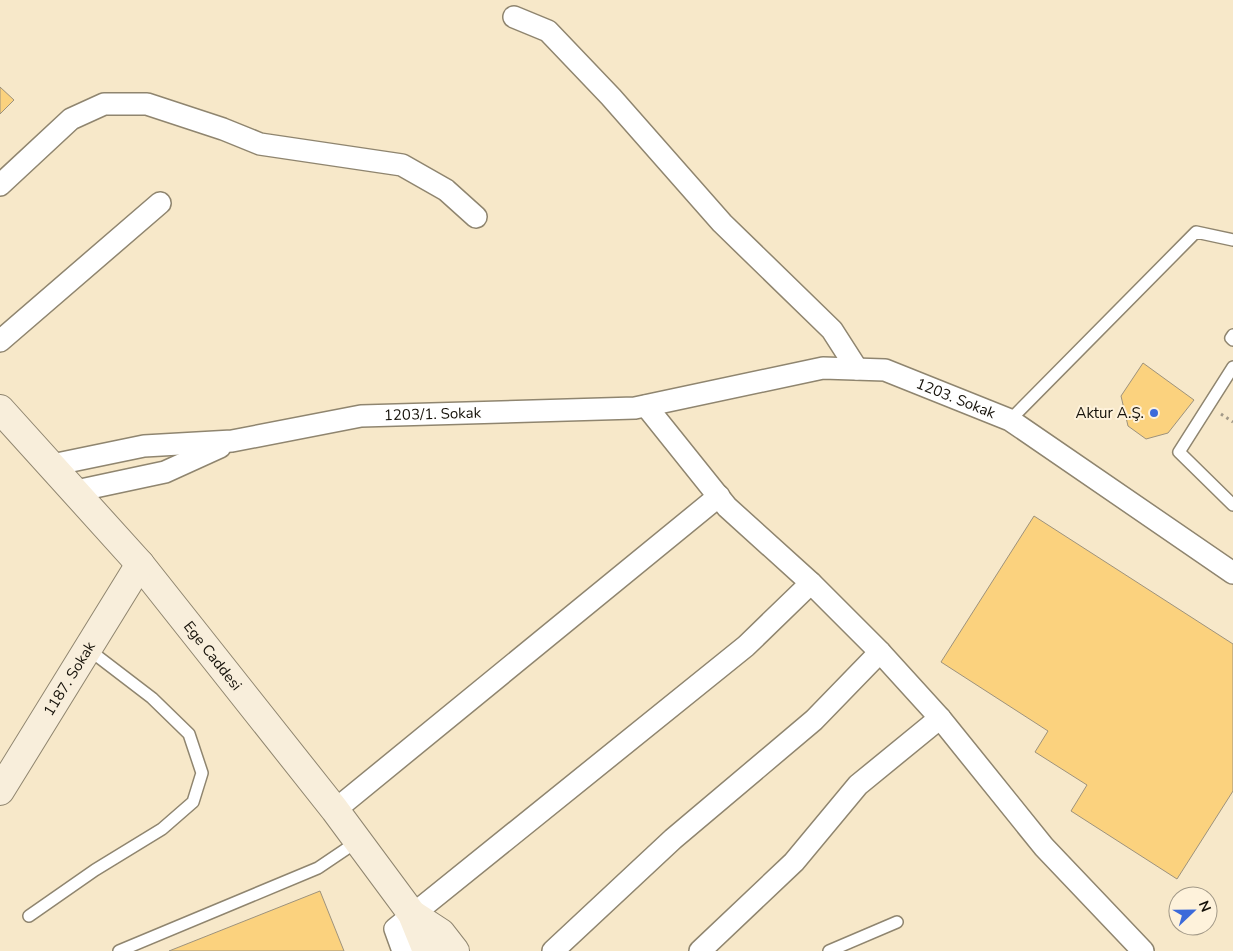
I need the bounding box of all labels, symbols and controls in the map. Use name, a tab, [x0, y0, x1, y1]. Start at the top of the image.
street label: 1203. Sokak	[913, 373, 999, 423]
street label: 1203/1. Sokak	[384, 402, 482, 425]
place label: Aktur A.Ş.	[1076, 403, 1144, 423]
marker: Aktur A.Ş.	[1148, 407, 1160, 419]
street label: Ege Caddesi	[179, 617, 246, 695]
street label: 1187. Sokak	[39, 637, 100, 720]
north arrow	[1168, 886, 1218, 936]
text: N	[1194, 898, 1215, 915]

